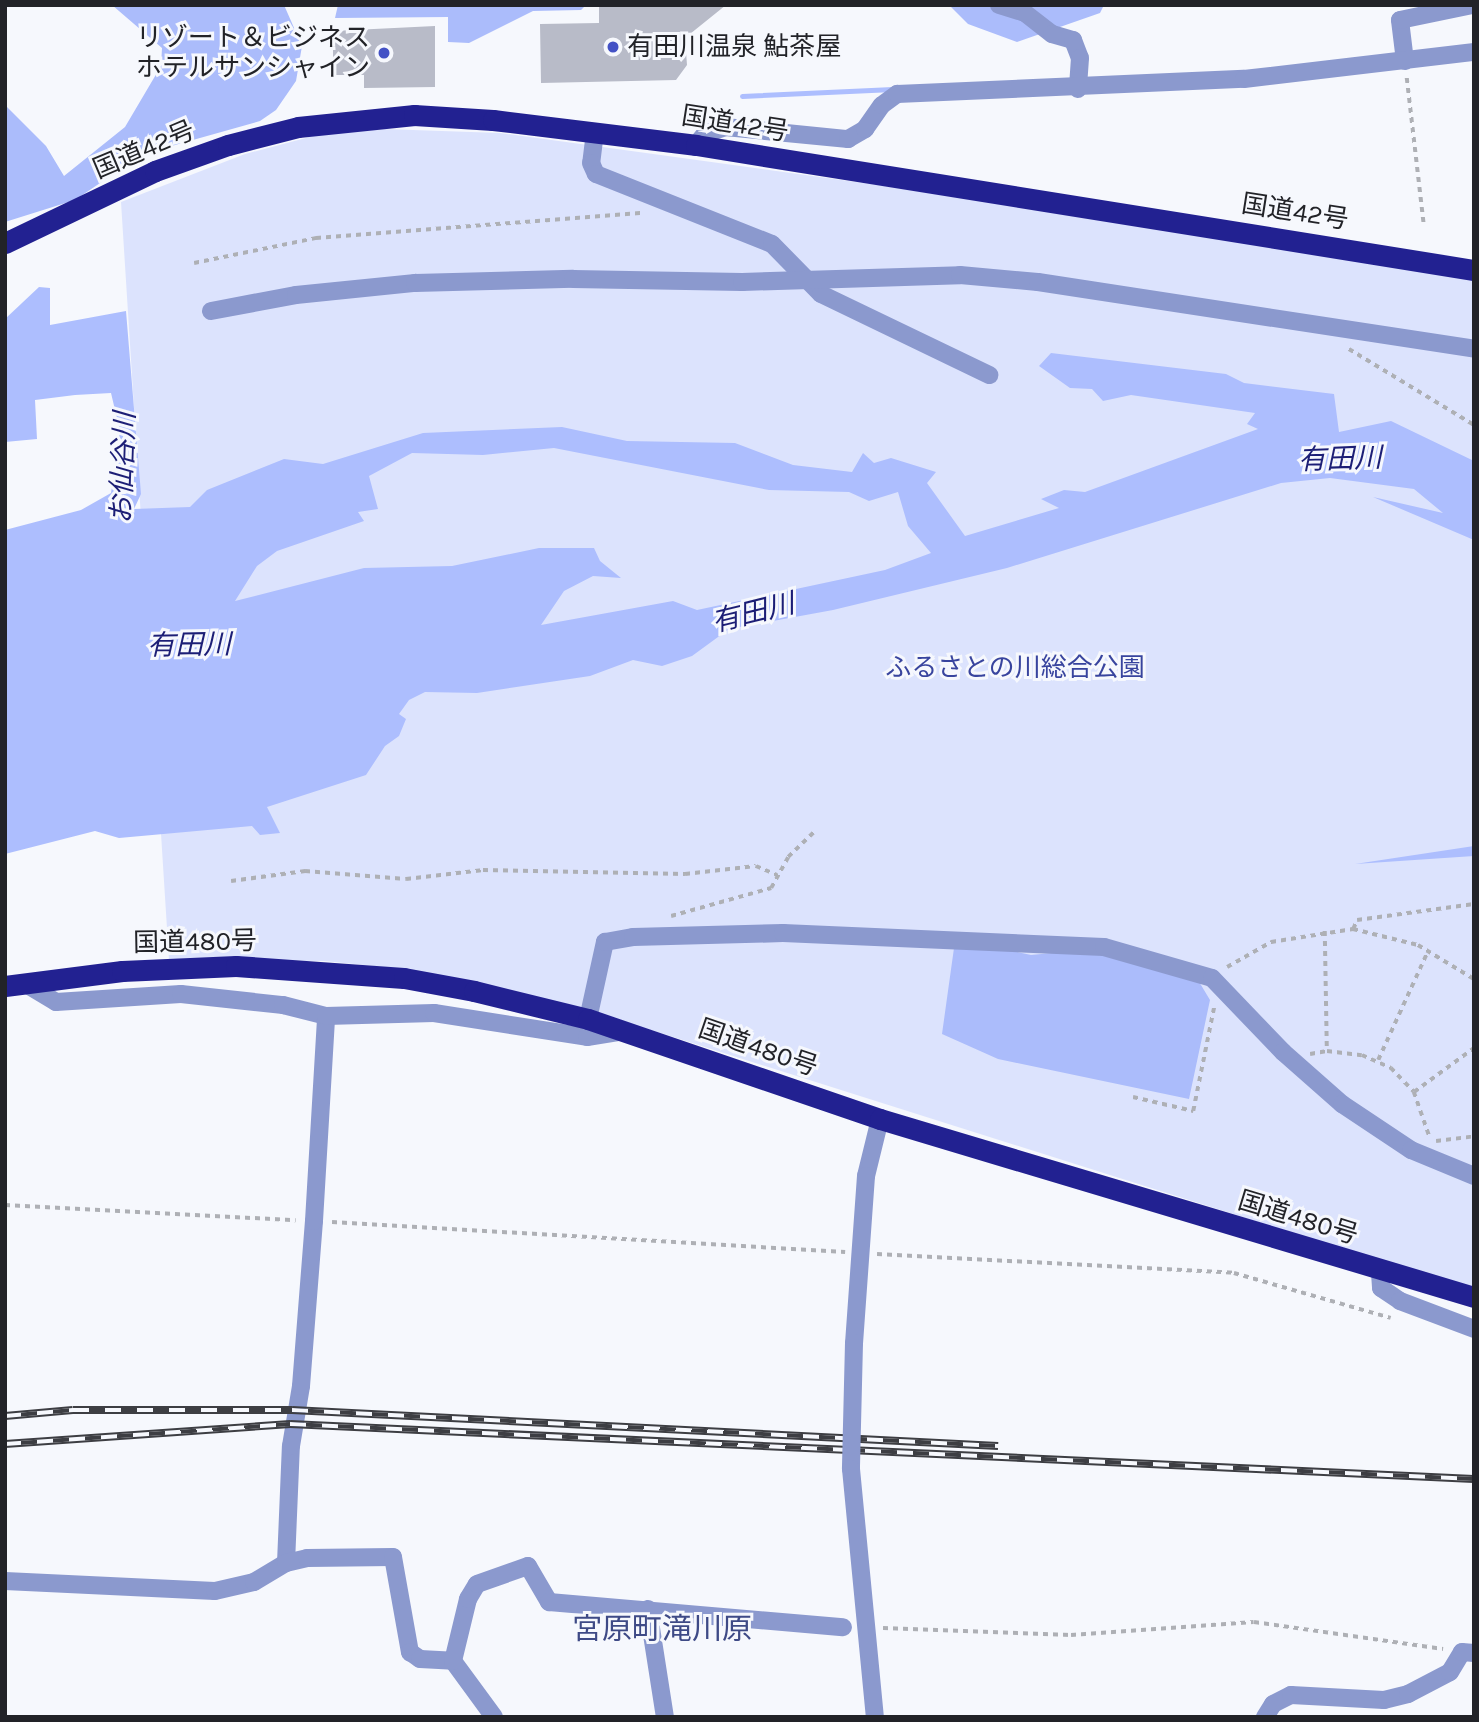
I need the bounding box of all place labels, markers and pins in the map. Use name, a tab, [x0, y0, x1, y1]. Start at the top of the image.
place label: リゾート＆ビジネス ホテルサンシャイン	[136, 22, 370, 84]
place label: 有田川温泉 鮎茶屋	[627, 31, 841, 63]
marker: 有田川温泉 鮎茶屋	[605, 39, 621, 55]
marker: リゾート＆ビジネス ホテルサンシャイン	[376, 45, 392, 61]

